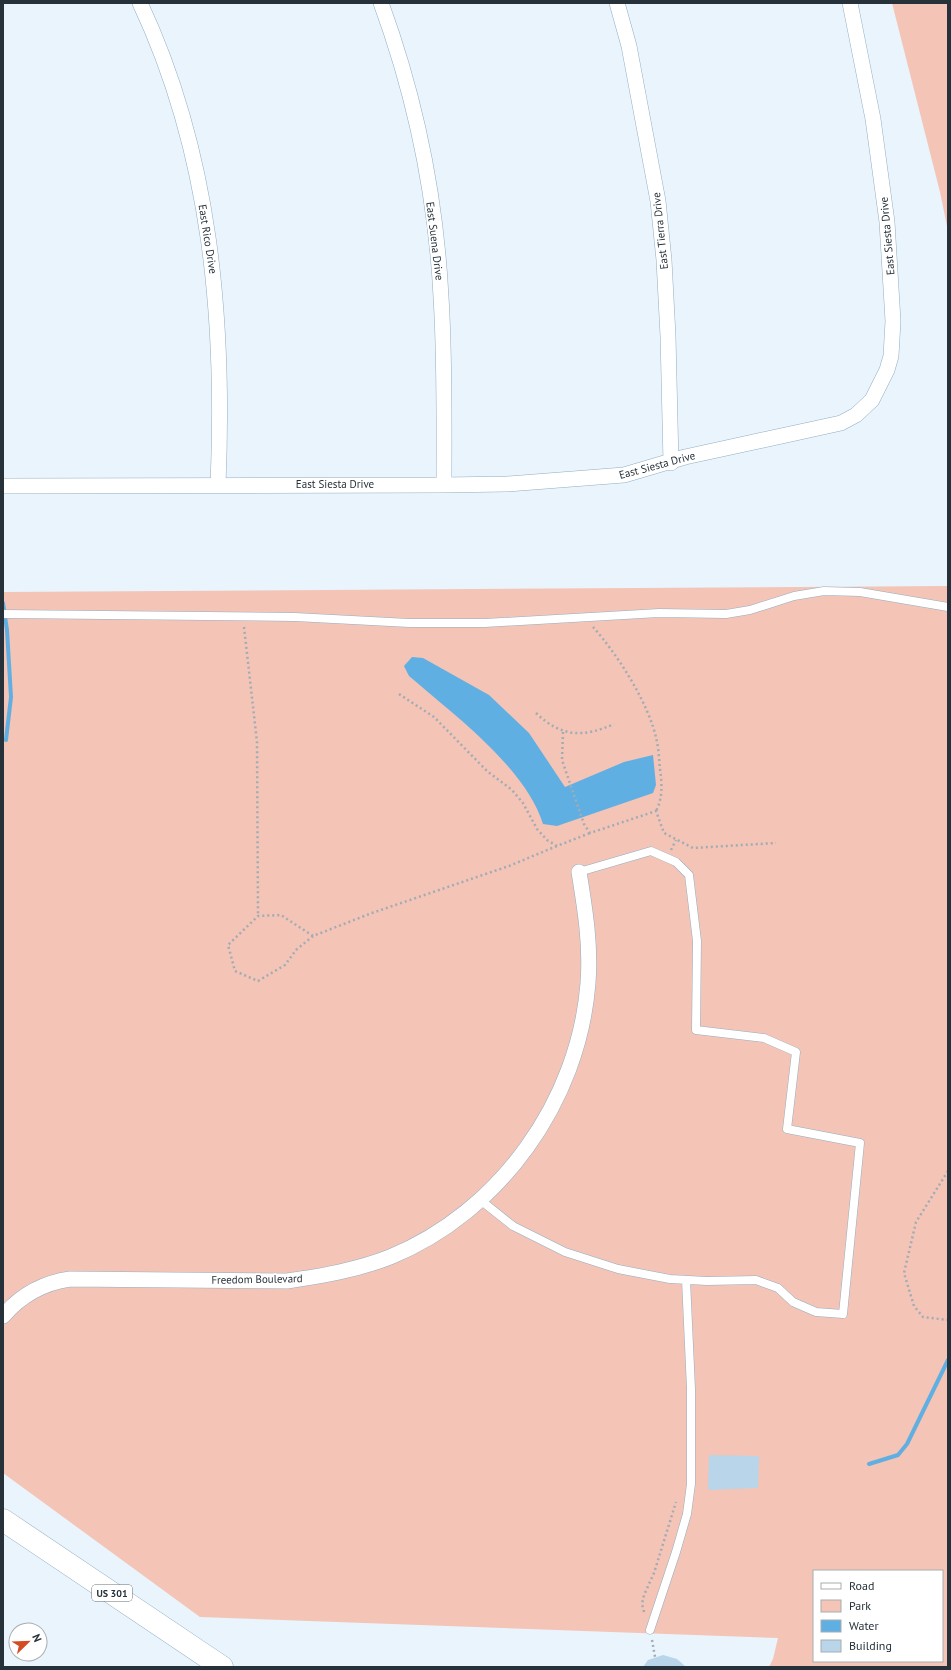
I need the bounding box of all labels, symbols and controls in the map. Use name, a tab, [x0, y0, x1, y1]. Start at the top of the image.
street label: East Tierra Drive	[649, 191, 671, 270]
street label: East Siesta Drive	[877, 196, 897, 276]
street label: East Suena Drive	[423, 201, 447, 281]
street label: East Rico Drive	[196, 203, 220, 275]
street label: East Siesta Drive	[617, 448, 697, 482]
street label: East Siesta Drive	[296, 477, 375, 491]
street label: Freedom Boulevard	[211, 1271, 303, 1287]
legend	[813, 1570, 943, 1662]
text: Road	[849, 1578, 874, 1593]
road number: US 301	[92, 1585, 132, 1601]
text: Park	[849, 1598, 871, 1613]
text: Water	[849, 1618, 879, 1633]
north arrow	[8, 1622, 48, 1662]
text: N	[29, 1632, 45, 1644]
text: Building	[849, 1638, 892, 1653]

